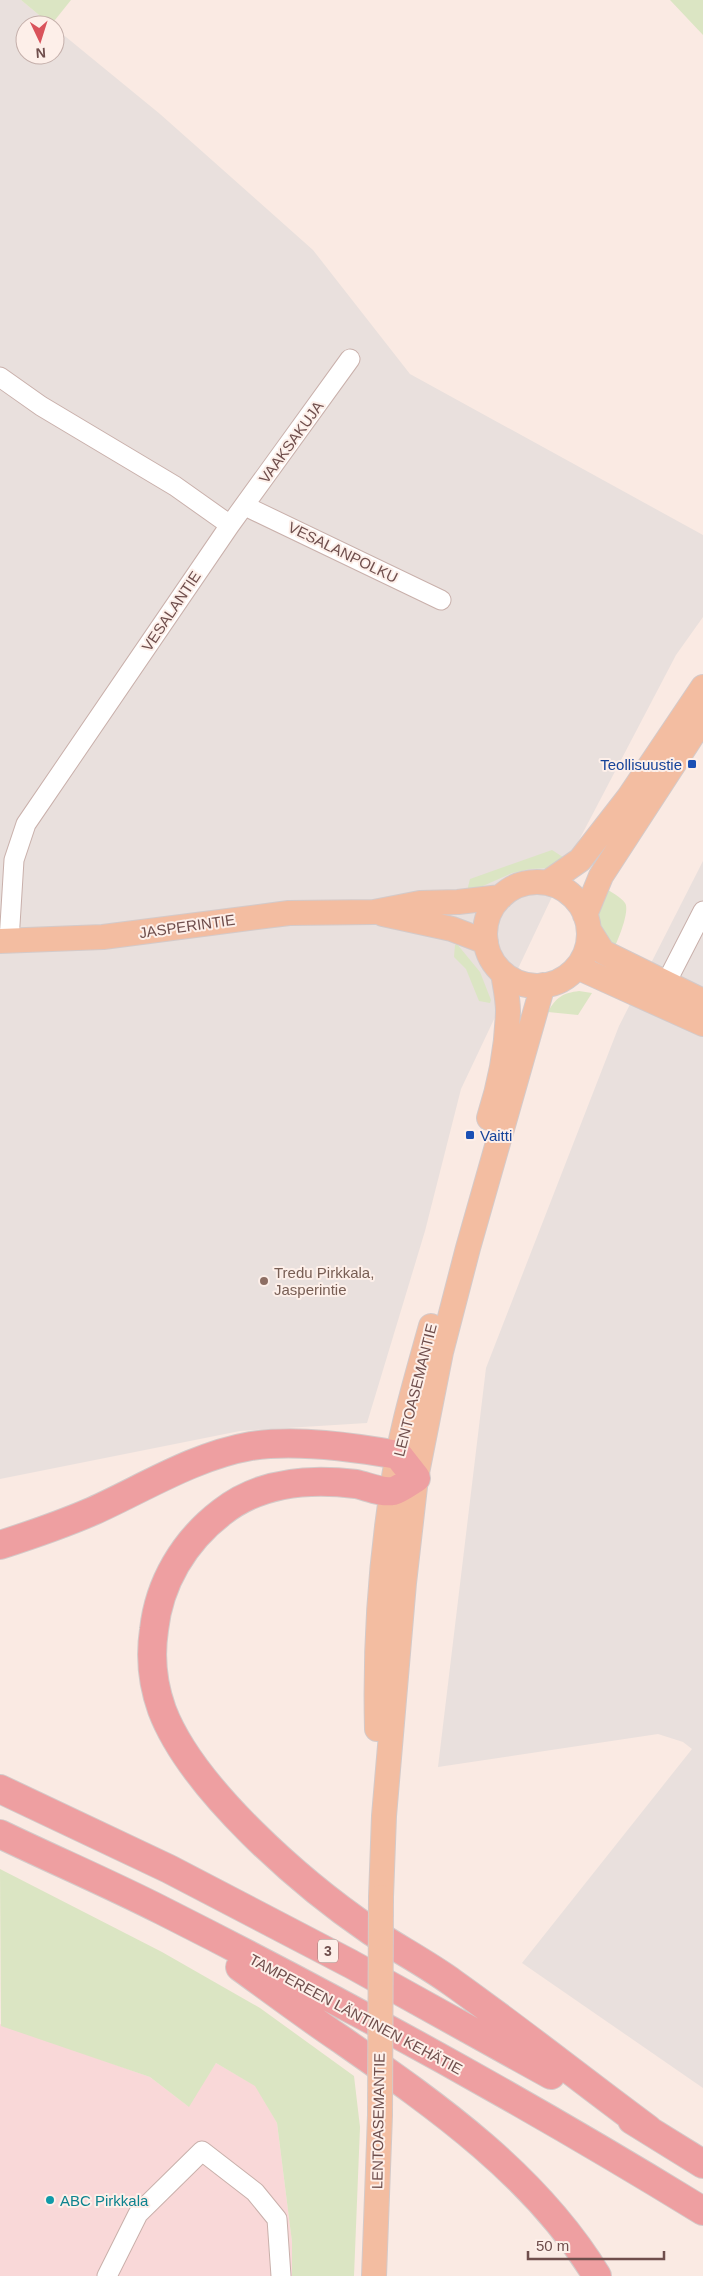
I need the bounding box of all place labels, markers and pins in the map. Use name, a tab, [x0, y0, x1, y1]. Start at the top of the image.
place label: Teollisuustie	[600, 756, 682, 773]
marker: Teollisuustie	[686, 758, 698, 770]
place label: Vaitti	[480, 1127, 512, 1144]
marker: Vaitti	[464, 1129, 476, 1141]
place label: Tredu Pirkkala, Jasperintie	[274, 1264, 374, 1298]
marker: Tredu Pirkkala, Jasperintie	[258, 1275, 270, 1287]
place label: ABC Pirkkala	[60, 2192, 149, 2209]
marker: ABC Pirkkala	[44, 2194, 56, 2206]

